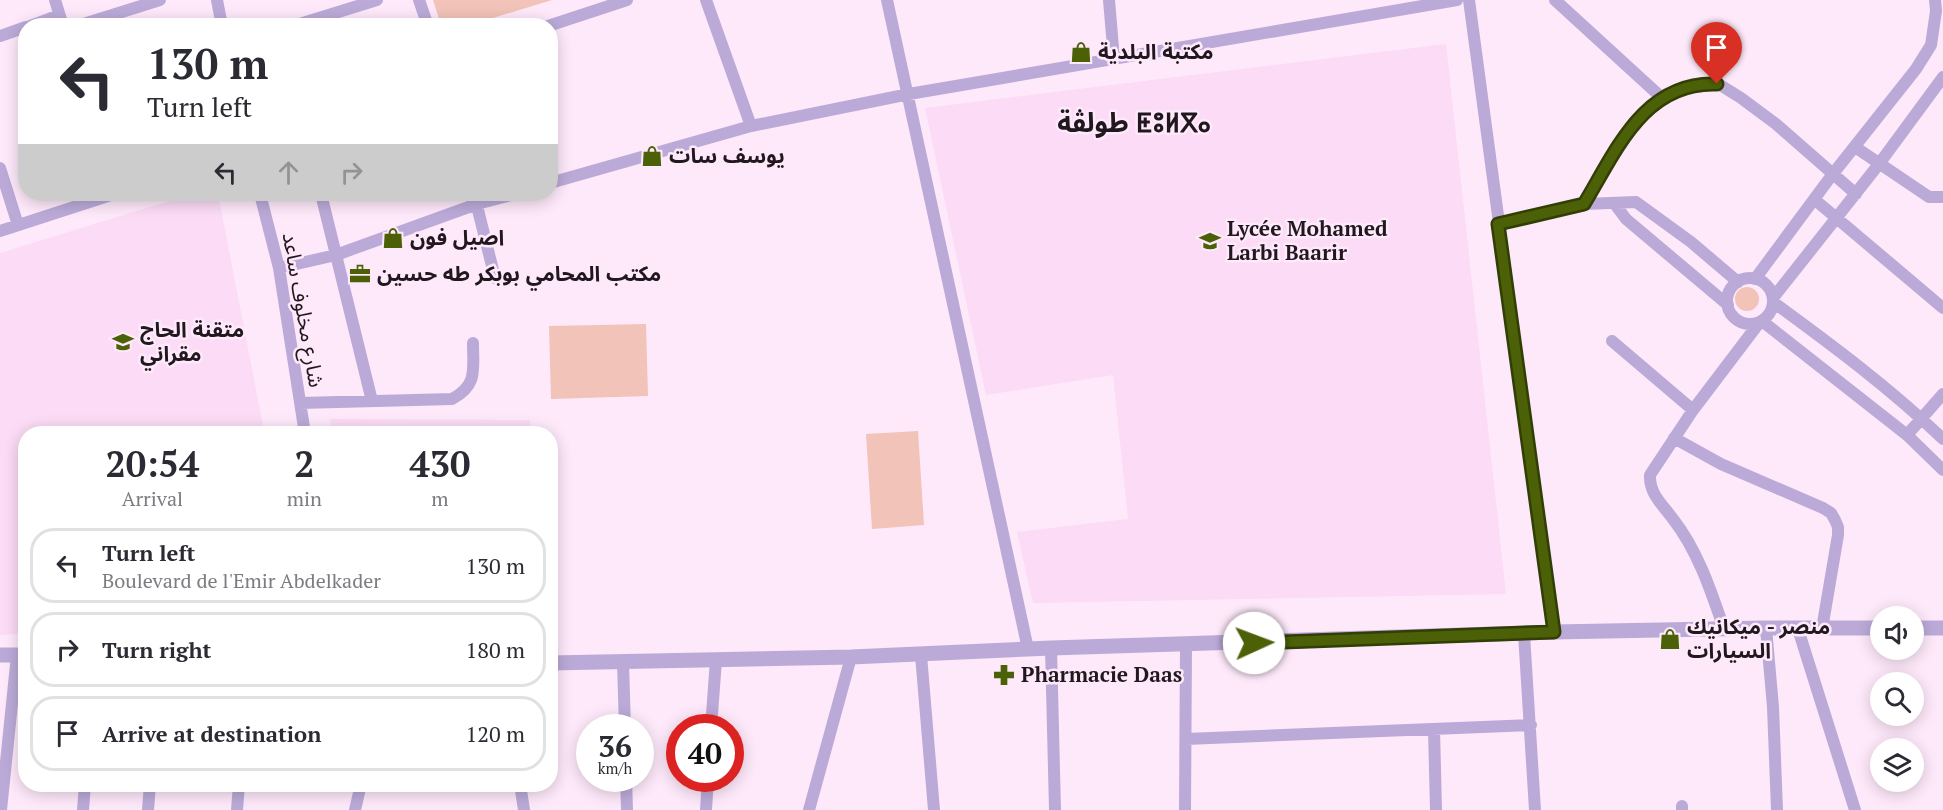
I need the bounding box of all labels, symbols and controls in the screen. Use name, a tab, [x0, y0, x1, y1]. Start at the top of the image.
pin	[1691, 22, 1742, 84]
icon: arrive	[1700, 31, 1733, 64]
text: 130 m	[147, 35, 268, 91]
place label: مكتبة البلدية	[1098, 37, 1213, 65]
shop icon: مكتبة البلدية	[1069, 40, 1093, 64]
icon: left	[48, 42, 126, 120]
text: Turn left	[147, 89, 252, 125]
district label: طولڤة ⵟⵓⵍⴳⴰ	[1057, 104, 1211, 140]
place label: يوسف سات	[669, 141, 785, 169]
shop icon: يوسف سات	[640, 144, 664, 168]
icon: left	[209, 156, 242, 189]
icon: ahead	[272, 156, 305, 189]
icon: right	[335, 156, 368, 189]
place label: Lycée Mohamed Larbi Baarir	[1227, 214, 1388, 266]
place label: اصيل فون	[410, 223, 504, 251]
shop icon: اصيل فون	[381, 226, 405, 250]
school or university icon: Lycée Mohamed Larbi Baarir	[1198, 229, 1222, 253]
street label: شارع مخلوف ساعد	[275, 230, 331, 390]
place label: مكتب المحامي بوبكر طه حسين	[377, 259, 661, 291]
office icon: مكتب المحامي بوبكر طه حسين	[348, 262, 372, 286]
place label: متقنة الحاج مقراني	[140, 315, 244, 371]
school or university icon: متقنة الحاج مقراني	[111, 330, 135, 354]
text: 20:54	[106, 440, 199, 487]
text: 2	[294, 440, 315, 487]
text: 430	[409, 440, 470, 487]
text: Arrival	[122, 485, 183, 512]
text: min	[287, 485, 322, 512]
text: m	[431, 485, 449, 512]
text: Turn left	[102, 538, 195, 567]
icon: left	[51, 549, 84, 582]
text: 130 m	[465, 551, 525, 580]
text: Boulevard de l'Emir Abdelkader	[102, 567, 381, 594]
map controls	[1870, 606, 1924, 792]
button: sound	[1870, 606, 1924, 660]
position arrow	[1222, 611, 1286, 675]
place label: منصر - ميكانيك السيارات	[1687, 612, 1830, 664]
shop icon: منصر - ميكانيك السيارات	[1658, 627, 1682, 651]
icon: right	[51, 633, 84, 666]
text: Turn right	[102, 635, 211, 664]
text: 180 m	[465, 635, 525, 664]
place label: Pharmacie Daas	[1021, 660, 1182, 688]
pharmacy icon: Pharmacie Daas	[992, 663, 1016, 687]
button: search	[1870, 672, 1924, 726]
speed limit sign: 40	[666, 714, 744, 792]
icon: arrive	[51, 717, 84, 750]
text: Arrive at destination	[102, 719, 321, 748]
text: 120 m	[465, 719, 525, 748]
text: 36	[598, 726, 632, 766]
button: layers	[1870, 738, 1924, 792]
text: km/h	[598, 758, 632, 778]

